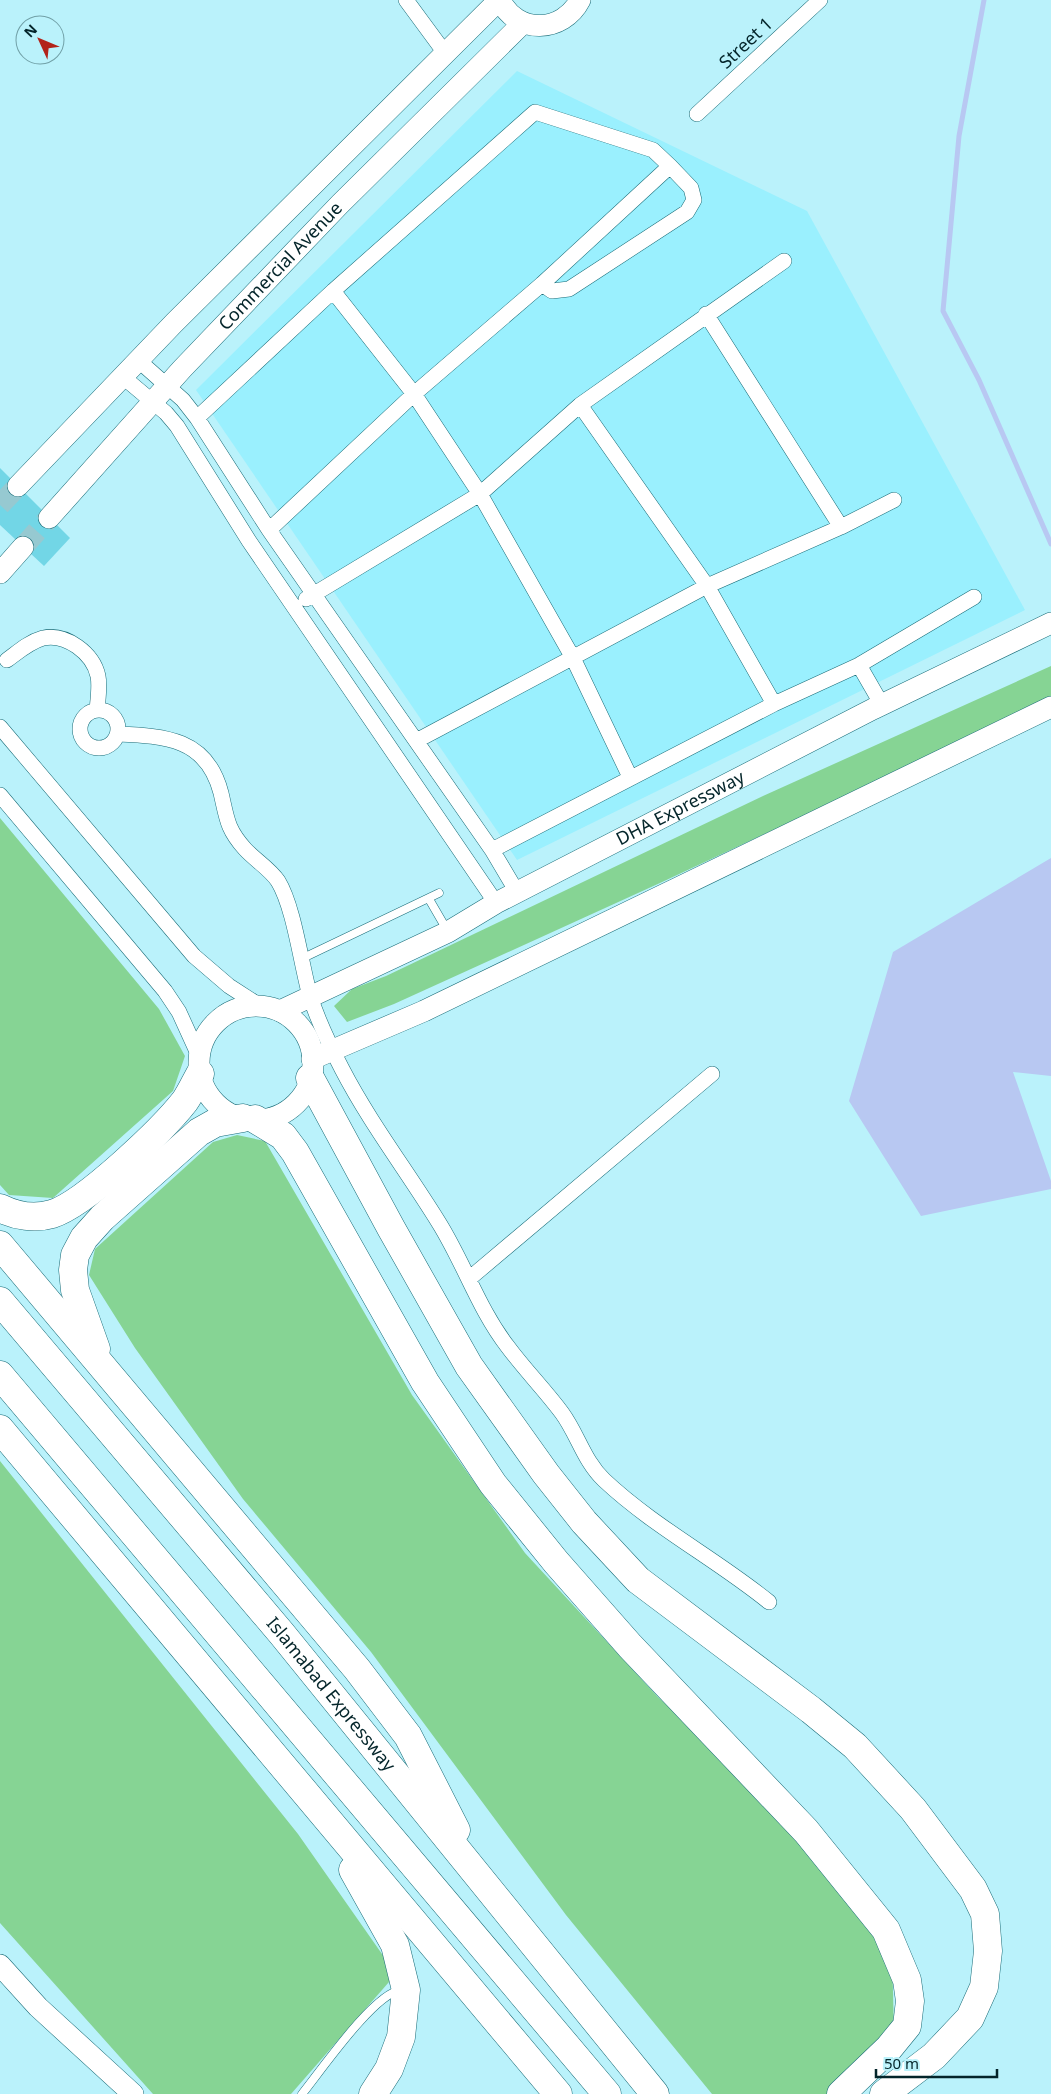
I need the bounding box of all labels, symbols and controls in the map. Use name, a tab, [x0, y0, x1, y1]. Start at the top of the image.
street label: Street 1	[713, 11, 777, 73]
north arrow	[15, 15, 65, 65]
text: N	[19, 20, 41, 41]
street label: Commercial Avenue	[213, 196, 347, 335]
street label: DHA Expressway	[612, 764, 749, 850]
street label: Islamabad Expressway	[262, 1612, 402, 1776]
scale bar	[876, 2046, 997, 2078]
text: 50 m	[884, 2053, 919, 2073]

